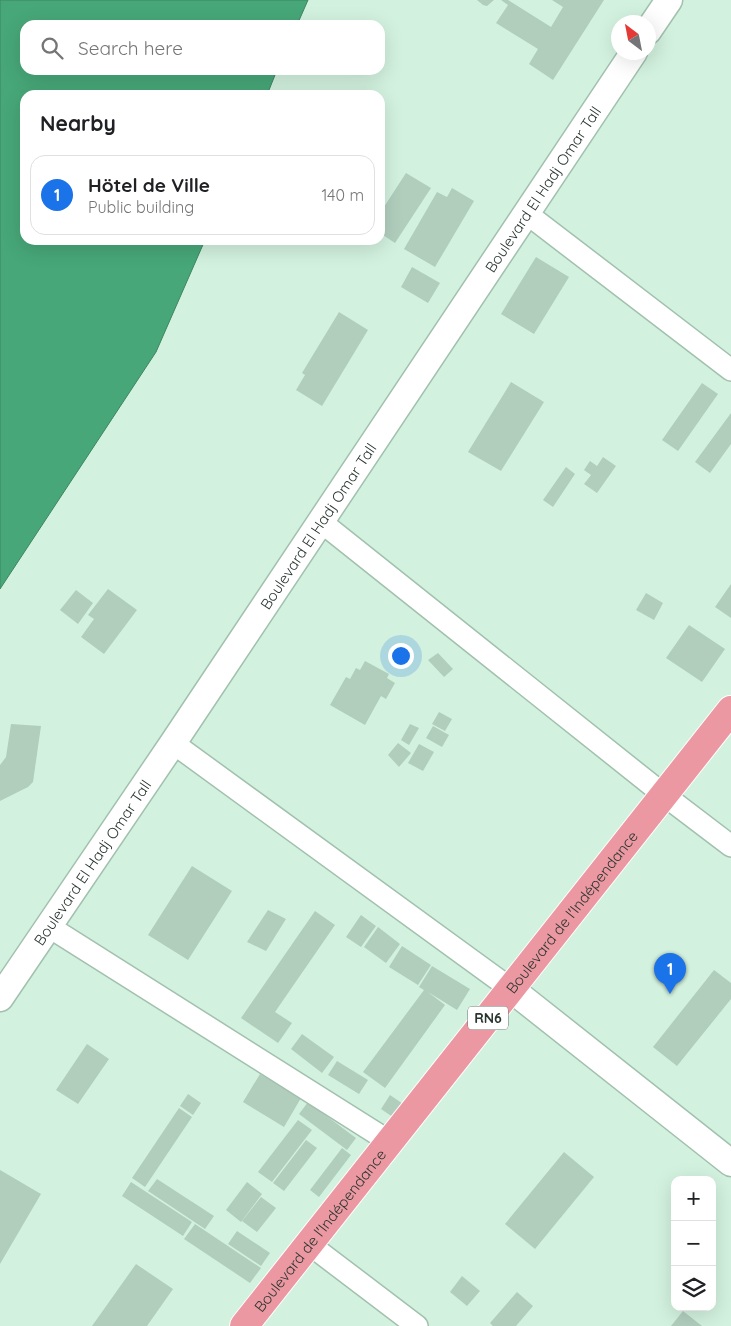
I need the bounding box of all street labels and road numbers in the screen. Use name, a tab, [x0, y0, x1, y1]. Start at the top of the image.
street label: Boulevard El Hadj Omar Tall	[480, 102, 605, 276]
street label: Boulevard El Hadj Omar Tall	[256, 439, 380, 613]
street label: Boulevard El Hadj Omar Tall	[29, 776, 155, 949]
street label: Boulevard de l'Indépendance	[501, 827, 642, 997]
road number: RN6	[468, 1006, 508, 1030]
street label: Boulevard de l'Indépendance	[250, 1145, 390, 1315]

